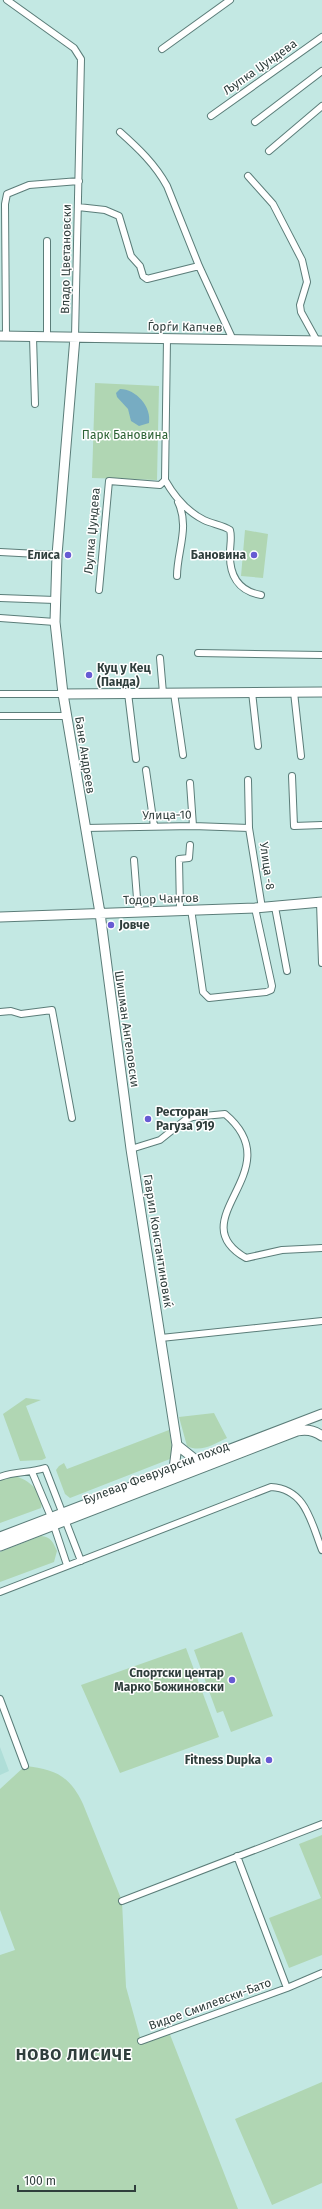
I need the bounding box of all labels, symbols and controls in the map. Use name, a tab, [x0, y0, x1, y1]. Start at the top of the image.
street label: Љупка Џундева	[220, 36, 300, 98]
street label: Владо Цветановски	[58, 204, 74, 314]
street label: Ѓорѓи Капчев	[147, 318, 223, 335]
park label: Парк Бановина	[82, 428, 168, 442]
street label: Љупка Џундева	[81, 487, 103, 575]
place label: Елиса	[28, 548, 60, 562]
place label: Бановина	[191, 548, 246, 562]
marker: Елиса	[63, 550, 73, 560]
marker: Бановина	[249, 550, 259, 560]
place label: Куц у Кец (Панда)	[97, 661, 151, 689]
marker: Куц у Кец (Панда)	[84, 670, 94, 680]
street label: Бане Андреев	[72, 715, 98, 795]
street label: Улица-10	[142, 808, 192, 822]
street label: Улица -8	[257, 841, 277, 891]
street label: Тодор Чангов	[123, 891, 199, 907]
place label: Јовче	[118, 918, 150, 932]
marker: Јовче	[106, 920, 116, 930]
street label: Шишман Ангеловски	[112, 970, 142, 1088]
place label: Ресторан Рагуза 919	[156, 1105, 215, 1133]
marker: Ресторан Рагуза 919	[143, 1114, 153, 1124]
street label: Гаврил Константиновиќ	[141, 1173, 176, 1309]
street label: Булевар Февруарски поход	[81, 1439, 231, 1507]
place label: Спортски центар Марко Божиновски	[114, 1666, 224, 1694]
marker: Спортски центар Марко Божиновски	[227, 1675, 237, 1685]
place label: Fitness Dupka	[185, 1753, 261, 1767]
marker: Fitness Dupka	[264, 1755, 274, 1765]
street label: Видое Смилевски-Бато	[147, 1975, 273, 2033]
district label: НОВО ЛИСИЧЕ	[16, 2045, 132, 2064]
scale bar	[18, 2167, 135, 2193]
text: 100 m	[24, 2174, 56, 2188]

